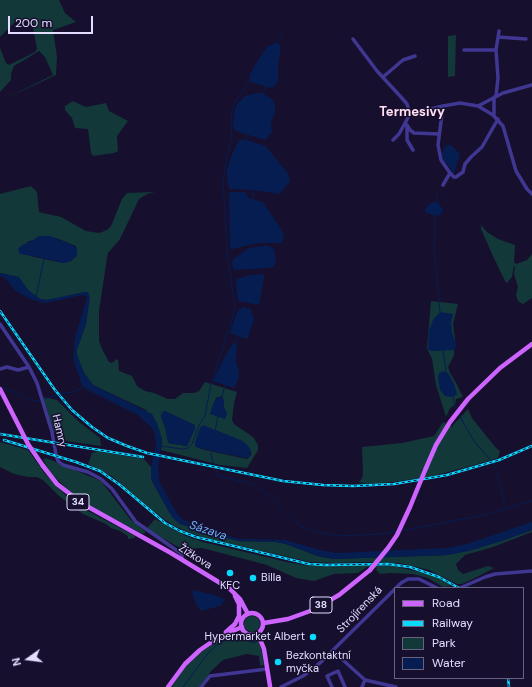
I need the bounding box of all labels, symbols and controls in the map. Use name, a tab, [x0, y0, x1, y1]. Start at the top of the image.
scale bar	[10, 8, 95, 34]
text: 200 m	[15, 15, 52, 31]
district label: Termesivy	[379, 105, 445, 121]
street label: Hamry	[49, 413, 69, 449]
road number: 34	[67, 494, 89, 510]
water label: Sázava	[187, 518, 229, 544]
street label: Žižkova	[176, 542, 214, 572]
marker: KFC	[225, 568, 235, 578]
place label: Billa	[261, 571, 281, 585]
marker: Billa	[248, 573, 258, 583]
place label: KFC	[220, 579, 240, 593]
street label: Strojírenská	[335, 584, 385, 636]
legend	[394, 587, 524, 679]
text: Road	[432, 595, 460, 611]
road number: 38	[310, 597, 332, 613]
text: Railway	[432, 615, 473, 631]
place label: Hypermarket Albert	[205, 630, 305, 644]
marker: Hypermarket Albert	[308, 632, 318, 642]
text: Park	[432, 635, 456, 651]
north arrow	[8, 639, 48, 679]
place label: Bezkontaktní myčka	[286, 649, 351, 675]
text: Water	[432, 655, 465, 671]
text: N	[9, 656, 24, 667]
marker: Bezkontaktní myčka	[273, 657, 283, 667]

